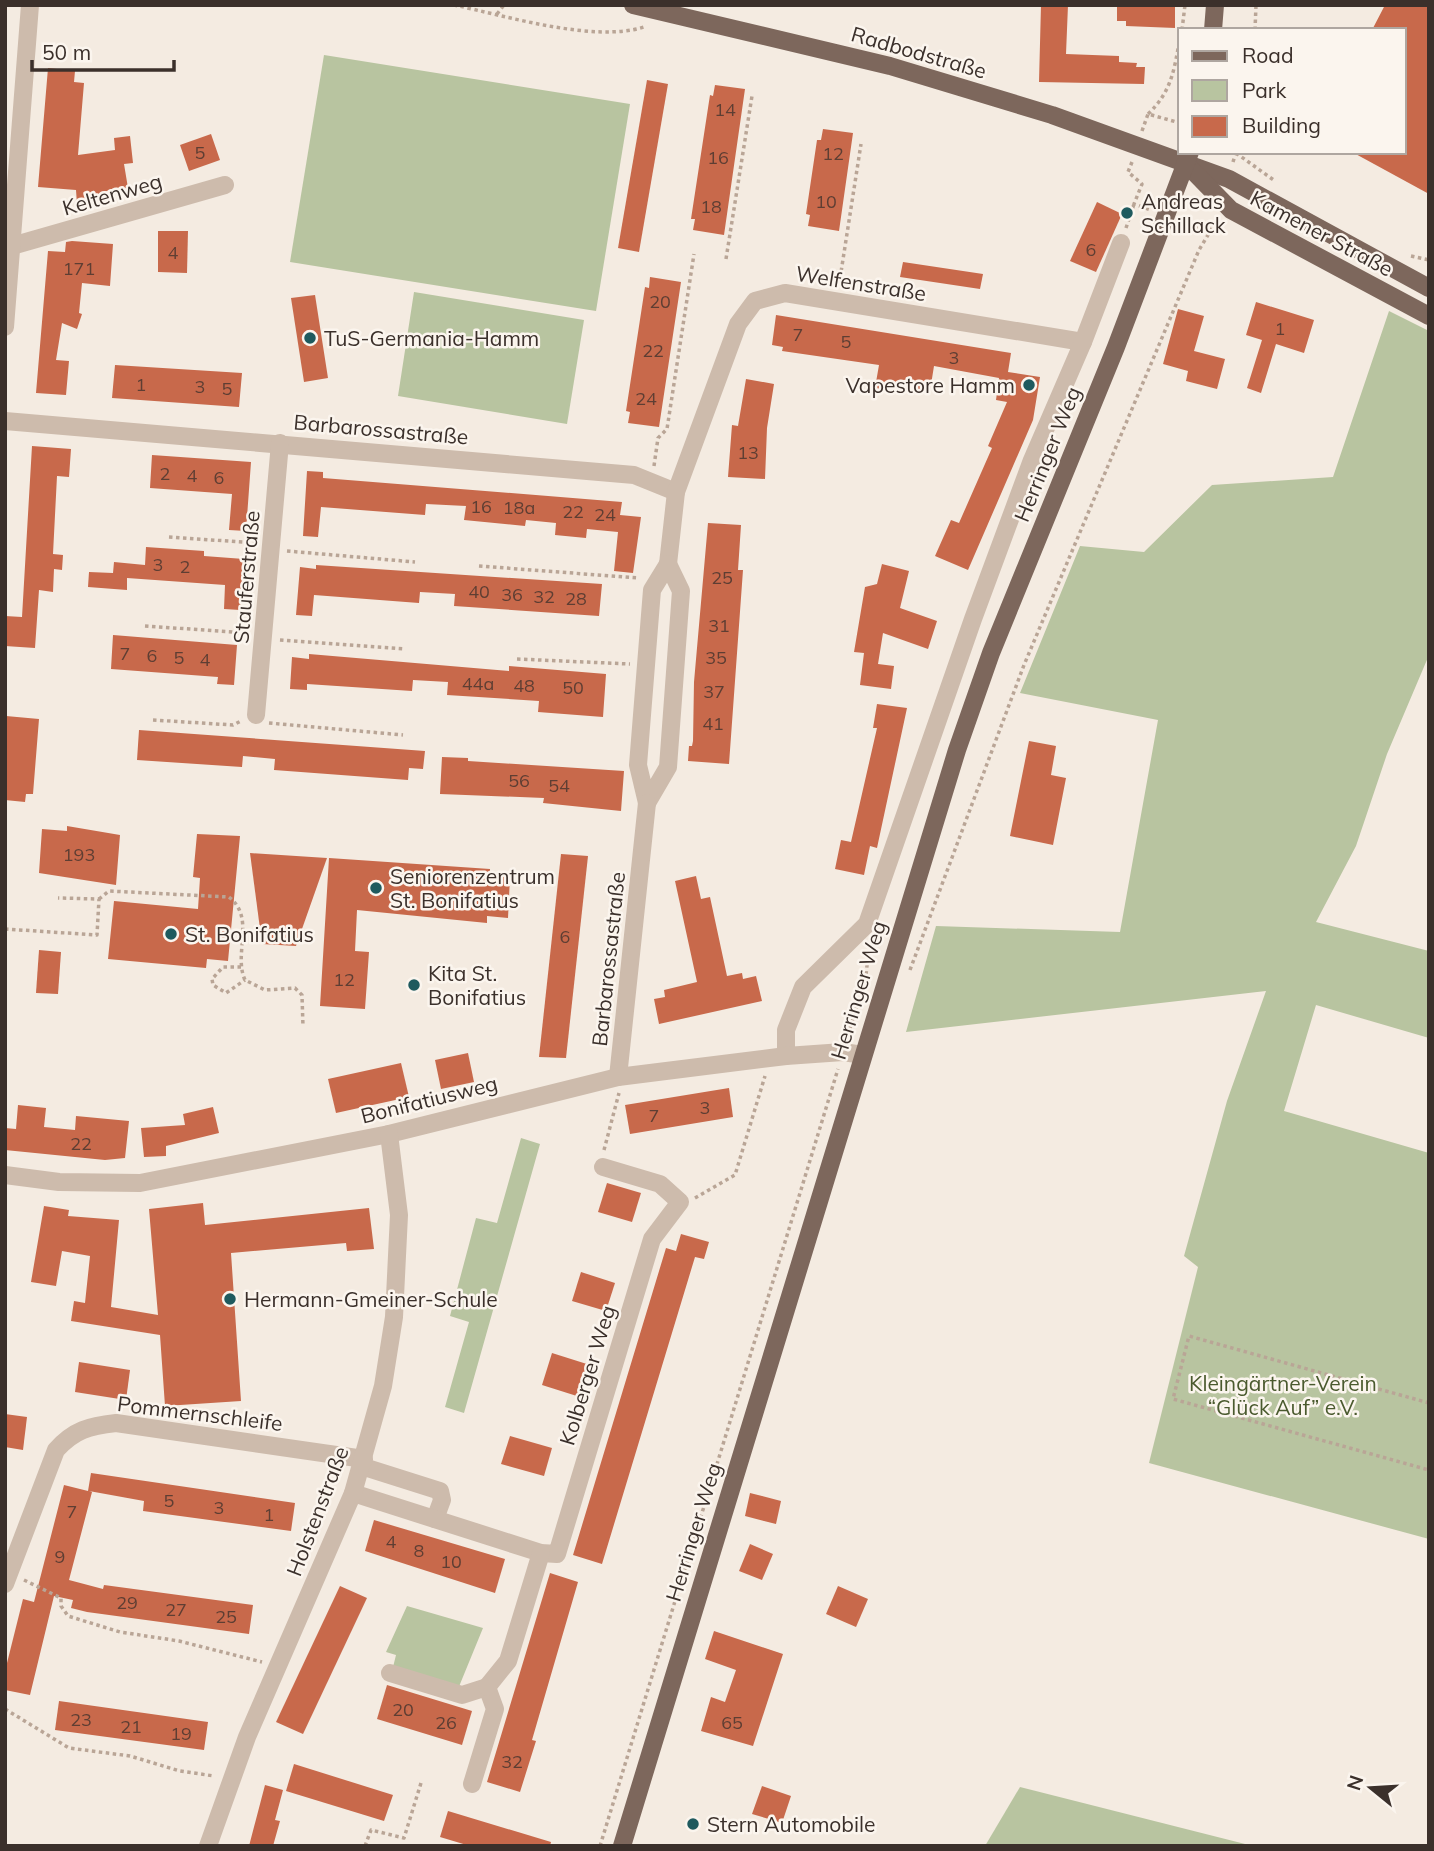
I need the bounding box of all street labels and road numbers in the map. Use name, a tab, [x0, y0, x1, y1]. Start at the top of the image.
street label: Radbodstraße	[848, 20, 990, 84]
street label: Keltenweg	[59, 167, 165, 221]
street label: Kamener Straße	[1246, 184, 1398, 282]
street label: Welfenstraße	[794, 260, 928, 306]
street label: Herringer Weg	[1008, 383, 1086, 525]
street label: Barbarossastraße	[293, 408, 469, 450]
street label: Stauferstraße	[227, 509, 265, 645]
street label: Barbarossastraße	[586, 871, 630, 1047]
street label: Herringer Weg	[825, 918, 891, 1062]
street label: Bonifatiusweg	[358, 1069, 500, 1129]
street label: Kolberger Weg	[553, 1302, 621, 1448]
street label: Pommernschleife	[116, 1390, 284, 1436]
street label: Holstenstraße	[280, 1442, 354, 1580]
street label: Herringer Weg	[660, 1460, 726, 1604]

